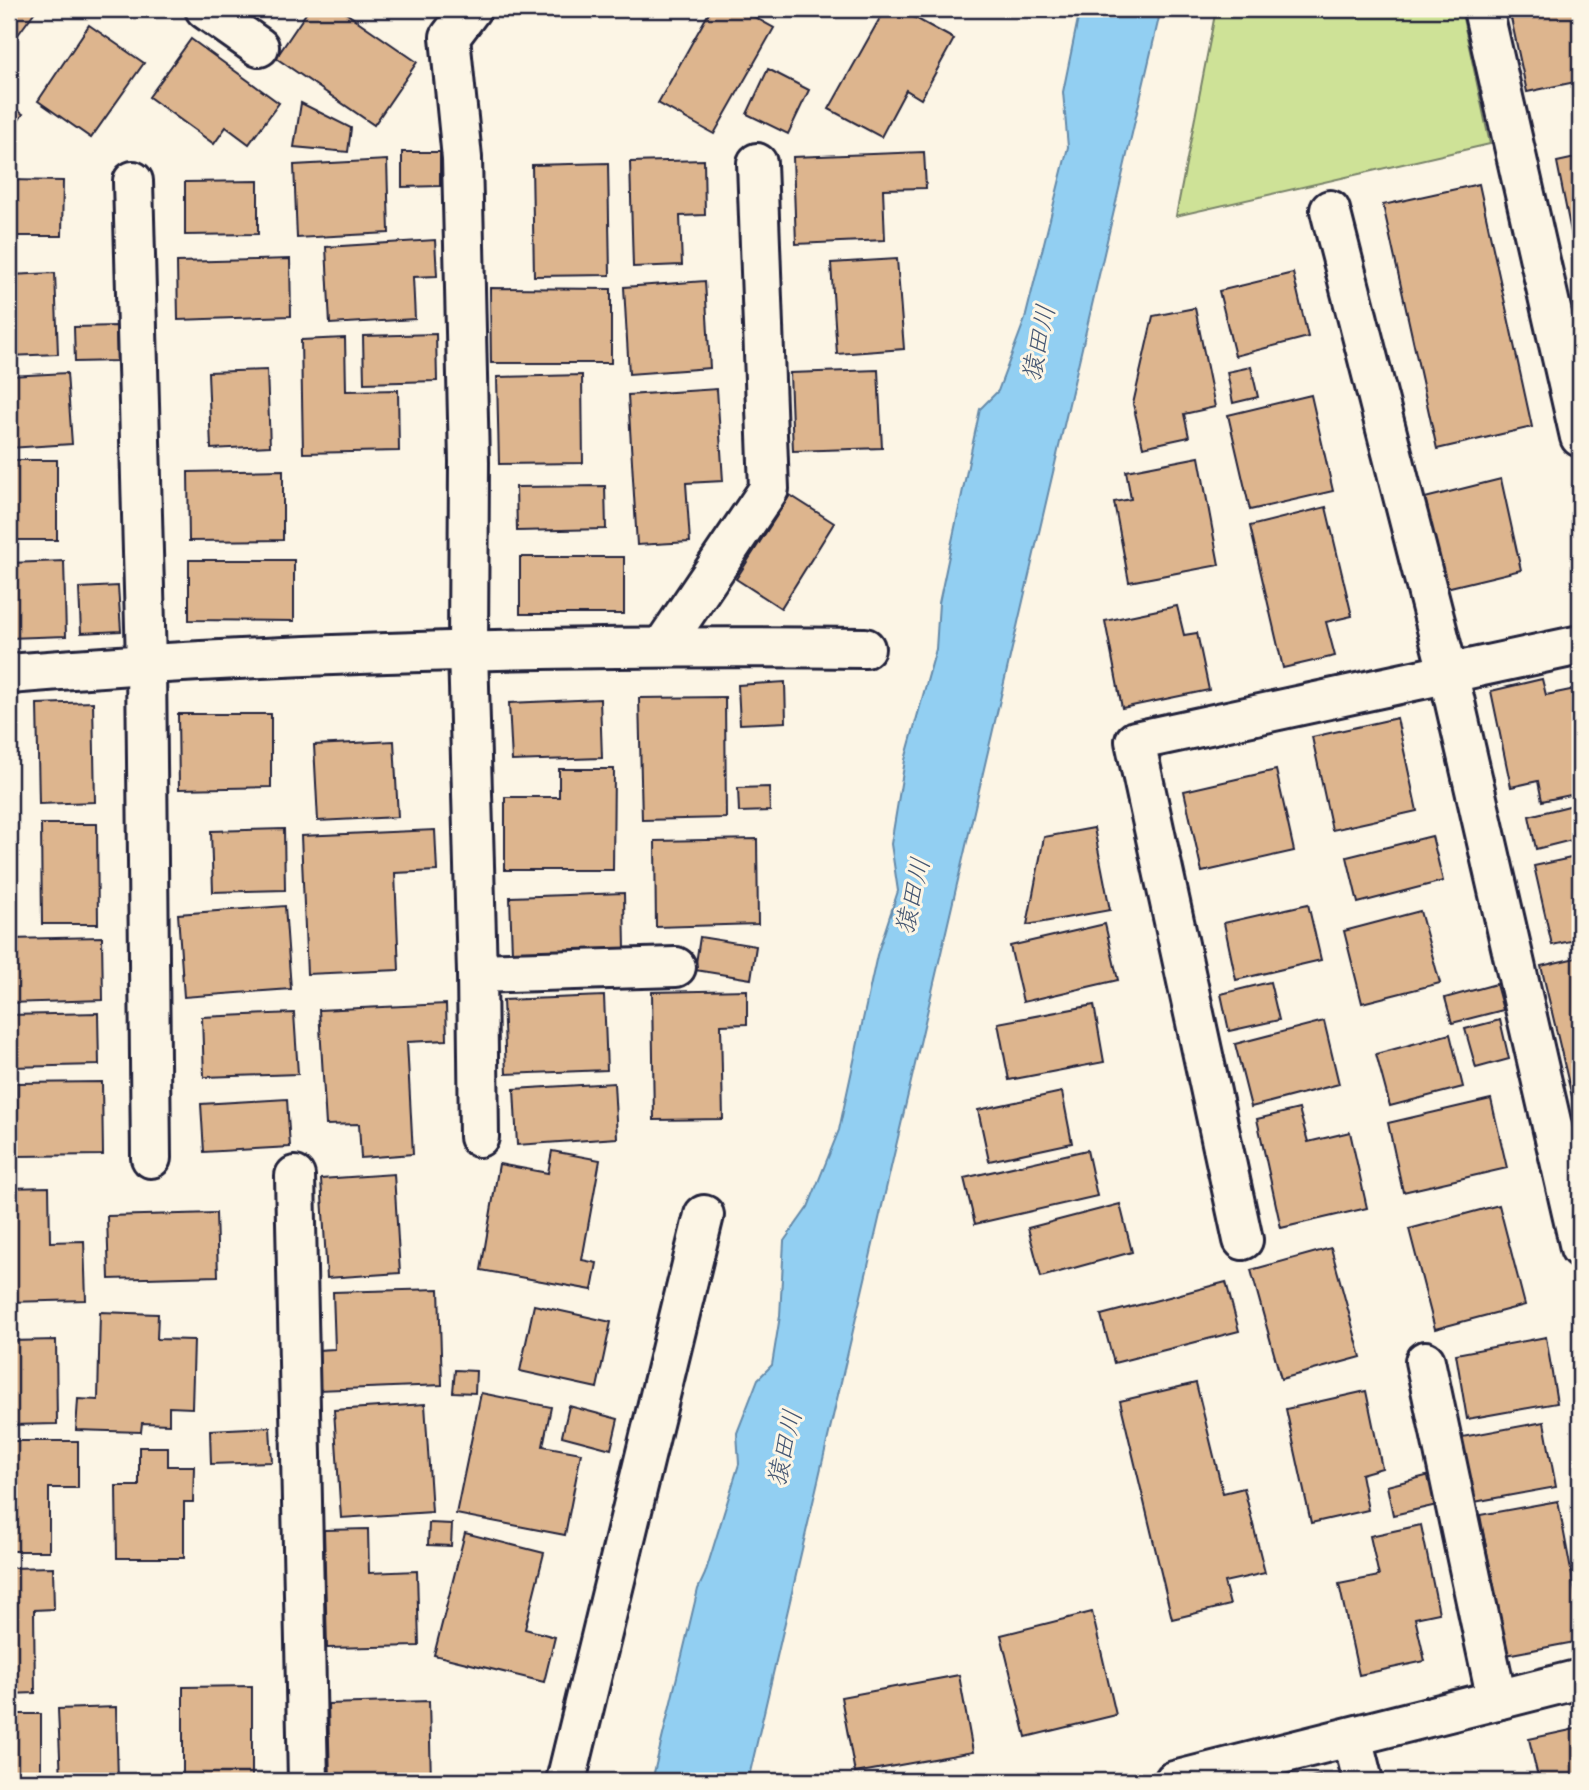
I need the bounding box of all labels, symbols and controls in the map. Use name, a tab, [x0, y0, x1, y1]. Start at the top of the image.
water label: 猿田川	[1015, 302, 1068, 386]
water label: 猿田川	[889, 855, 942, 939]
water label: 猿田川	[761, 1407, 814, 1491]

